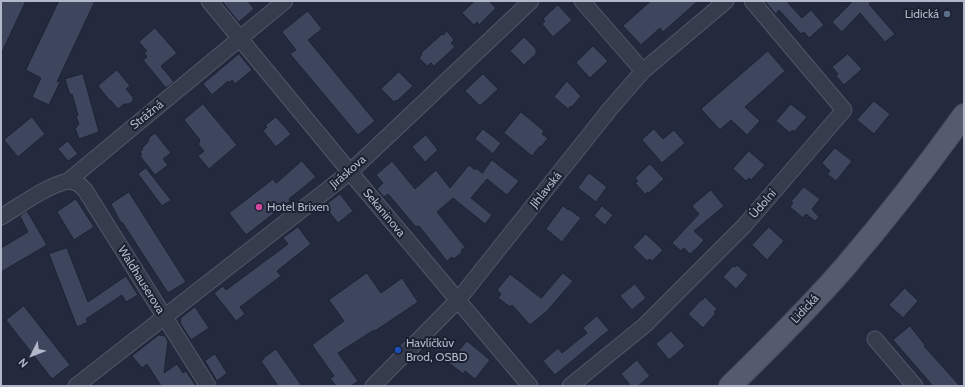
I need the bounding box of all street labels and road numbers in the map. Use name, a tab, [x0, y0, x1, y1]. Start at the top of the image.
street label: Strážná	[128, 97, 166, 133]
street label: Jiráskova	[327, 152, 369, 192]
street label: Jihlavská	[527, 169, 565, 211]
street label: Sekaninova	[360, 186, 408, 240]
street label: Údolní	[746, 186, 780, 222]
street label: Waldhauserova	[114, 243, 168, 317]
street label: Lidická	[788, 292, 822, 326]

